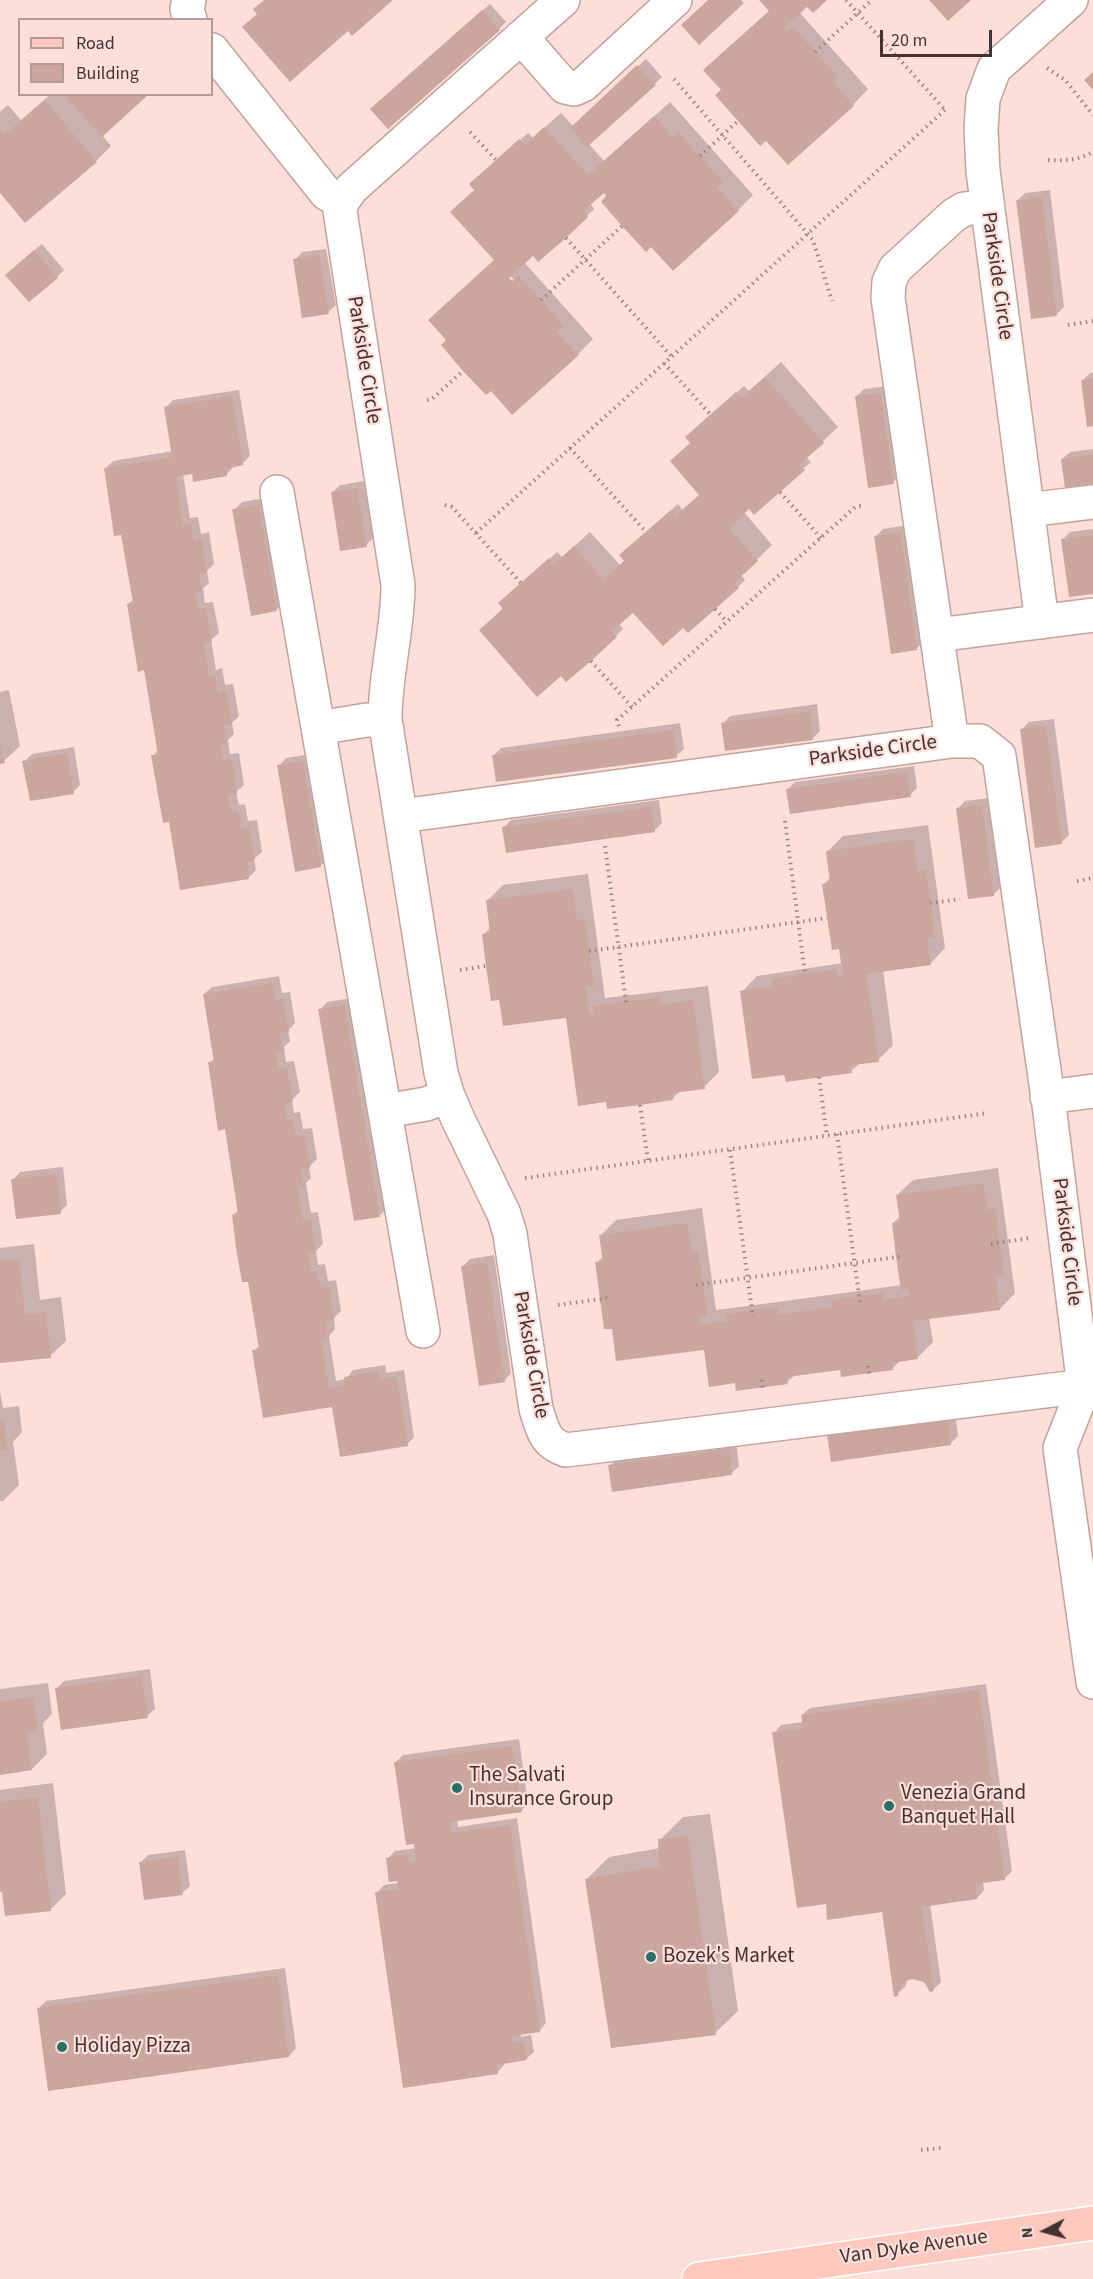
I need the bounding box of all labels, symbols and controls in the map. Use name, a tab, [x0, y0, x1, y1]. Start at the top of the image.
legend	[18, 18, 213, 96]
scale bar	[883, 18, 996, 56]
text: 20 m	[891, 28, 927, 53]
text: Road	[76, 31, 115, 56]
text: Building	[76, 61, 139, 86]
street label: Parkside Circle	[975, 210, 1017, 342]
street label: Parkside Circle	[340, 294, 386, 426]
street label: Parkside Circle	[807, 731, 939, 773]
street label: Parkside Circle	[1046, 1176, 1086, 1308]
street label: Parkside Circle	[506, 1289, 554, 1421]
place label: The Salvati Insurance Group	[469, 1763, 613, 1813]
marker: The Salvati Insurance Group	[450, 1781, 464, 1795]
place label: Venezia Grand Banquet Hall	[901, 1781, 1026, 1831]
marker: Venezia Grand Banquet Hall	[882, 1799, 896, 1813]
place label: Bozek's Market	[663, 1944, 794, 1970]
marker: Bozek's Market	[644, 1950, 658, 1964]
place label: Holiday Pizza	[74, 2034, 191, 2060]
marker: Holiday Pizza	[55, 2040, 69, 2054]
north arrow	[1015, 2201, 1075, 2261]
street label: Van Dyke Avenue	[839, 2225, 989, 2271]
text: N	[1016, 2226, 1039, 2239]

